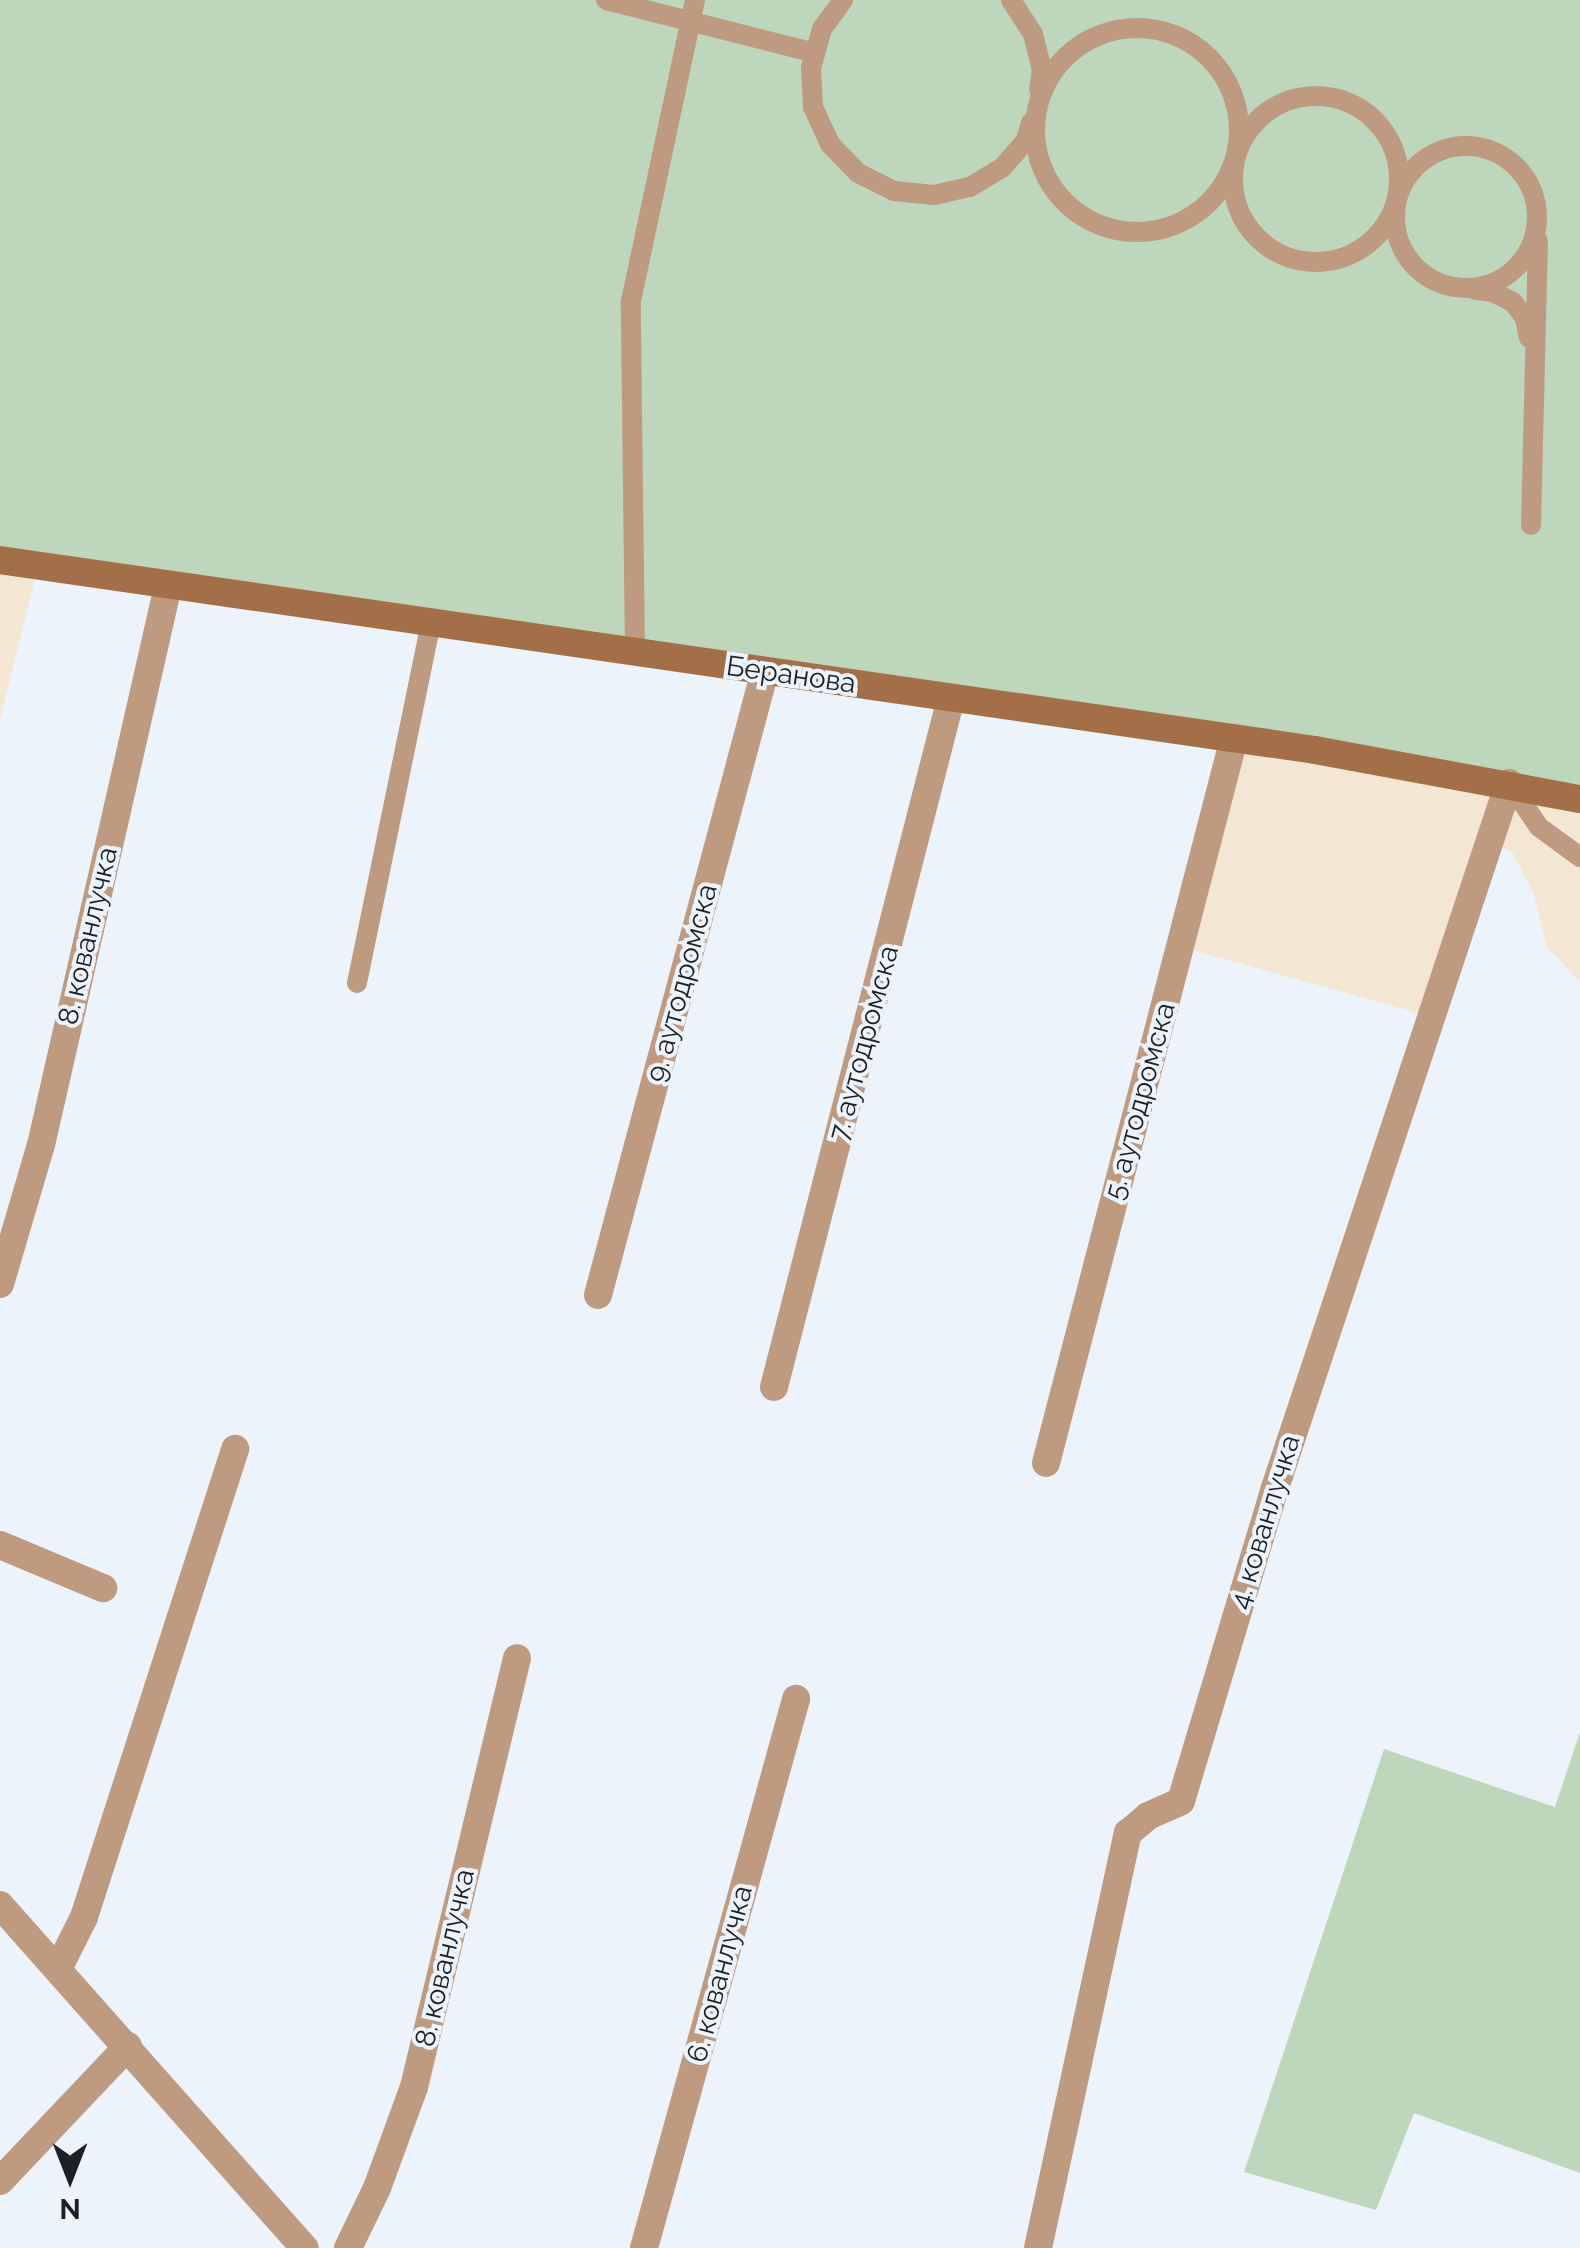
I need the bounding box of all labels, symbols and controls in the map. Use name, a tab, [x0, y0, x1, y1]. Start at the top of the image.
street label: Беранова	[724, 649, 858, 701]
street label: 8. кованлучка	[51, 844, 125, 1028]
street label: 9. аутодромска	[639, 880, 725, 1086]
street label: 7. аутодромска	[822, 942, 906, 1144]
street label: 5. аутодромска	[1098, 999, 1182, 1203]
street label: 4. кованлучка	[1223, 1431, 1307, 1613]
street label: 8. кованлучка	[408, 1866, 482, 2050]
street label: 6. кованлучка	[680, 1882, 760, 2066]
north arrow	[20, 2128, 120, 2228]
text: N	[59, 2192, 81, 2225]

